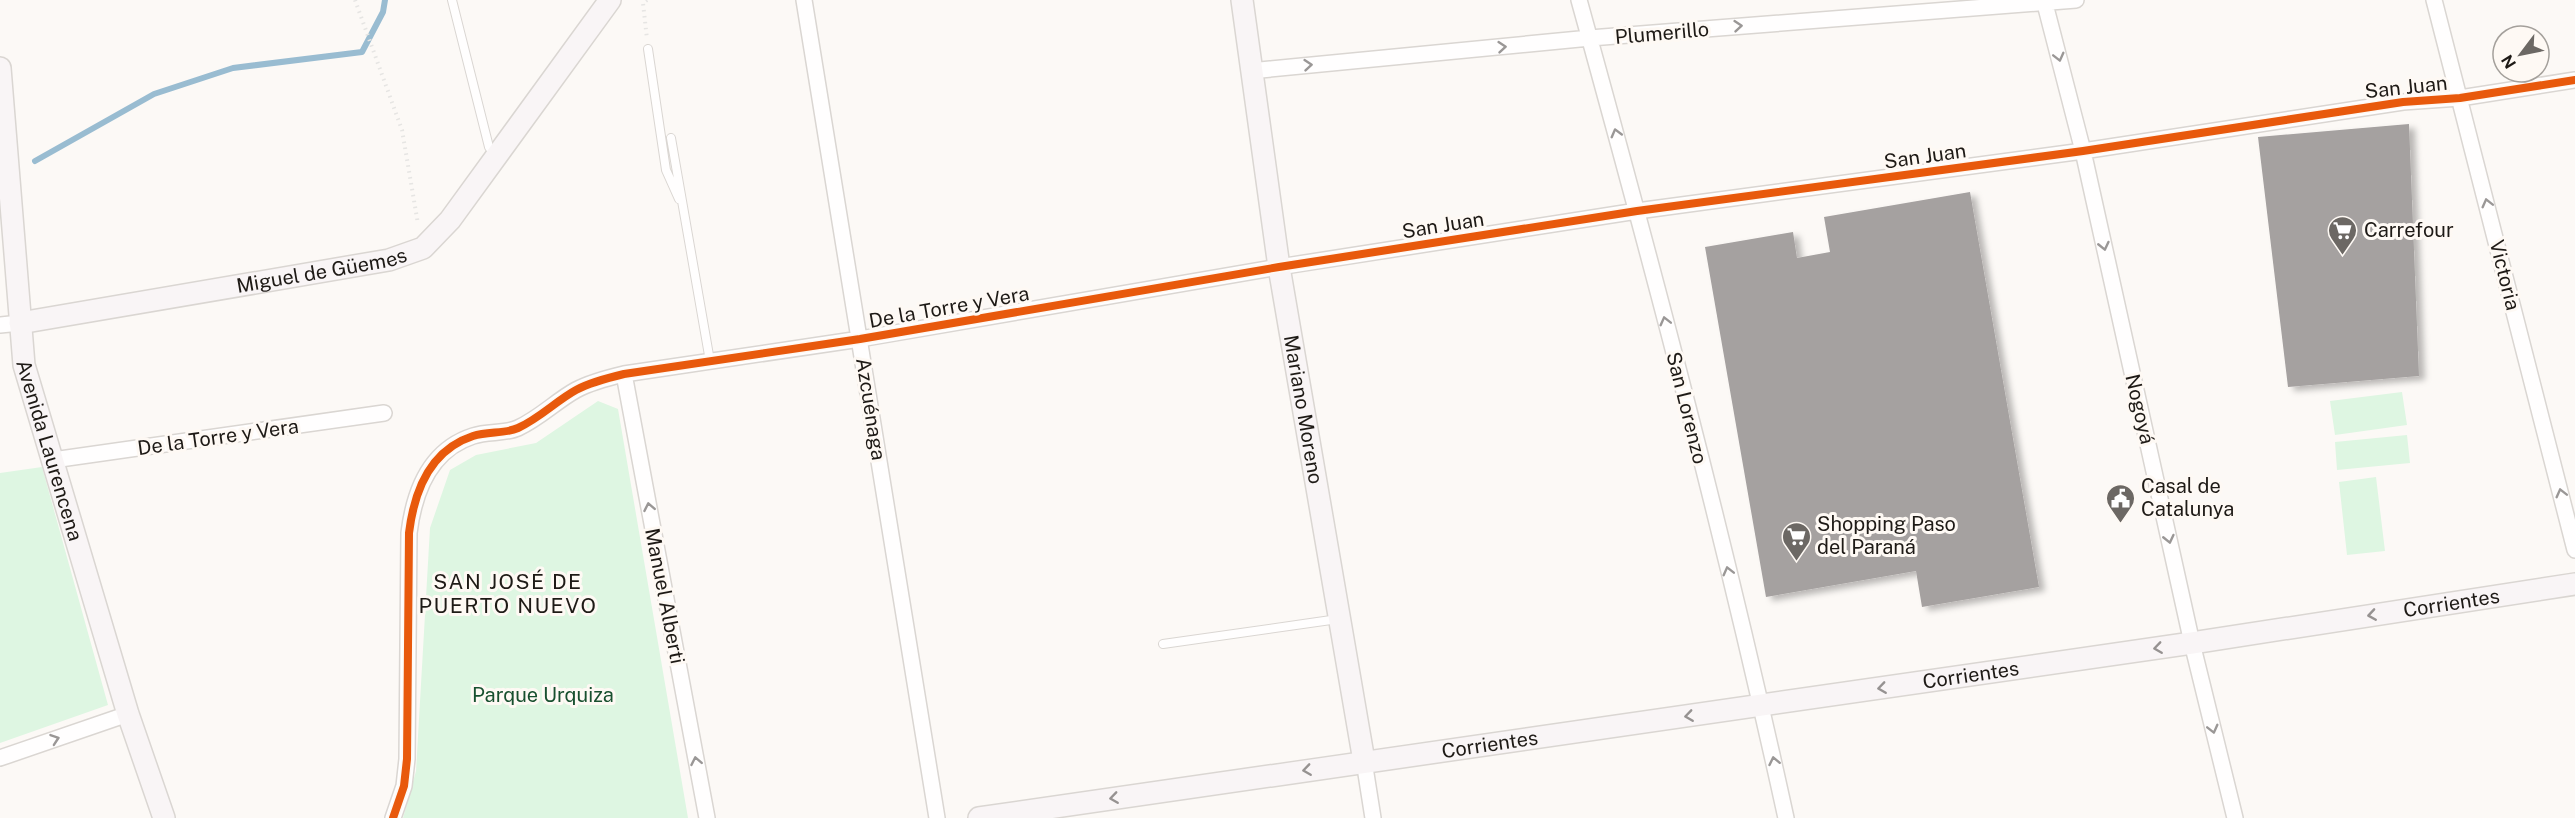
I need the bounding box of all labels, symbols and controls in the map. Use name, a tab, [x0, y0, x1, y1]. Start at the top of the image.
street label: Plumerillo	[1614, 17, 1710, 49]
one-way arrow	[1734, 20, 1743, 33]
north arrow	[2491, 24, 2551, 84]
one-way arrow	[1498, 41, 1507, 54]
one-way arrow	[2051, 51, 2064, 61]
text: N	[2497, 51, 2520, 72]
one-way arrow	[1303, 59, 1313, 72]
street label: San Juan	[2364, 71, 2448, 103]
one-way arrow	[1611, 128, 1623, 138]
street label: San Juan	[1882, 138, 1968, 174]
one-way arrow	[2481, 198, 2494, 208]
street label: San Juan	[1400, 207, 1486, 243]
supermarket icon: Carrefour	[2327, 214, 2359, 256]
place label: Carrefour	[2364, 218, 2454, 242]
street label: Victoria	[2485, 237, 2525, 313]
one-way arrow	[2097, 241, 2110, 251]
street label: Miguel de Güemes	[234, 243, 410, 298]
street label: De la Torre y Vera	[867, 281, 1031, 333]
one-way arrow	[1660, 316, 1673, 326]
street label: Mariano Moreno	[1279, 333, 1328, 486]
street label: San Lorenzo	[1661, 349, 1713, 467]
street label: Azcuénaga	[851, 356, 891, 462]
street label: Avenida Laurencena	[11, 357, 88, 544]
street label: Nogoyá	[2120, 372, 2160, 446]
street label: De la Torre y Vera	[136, 414, 300, 460]
place label: Casal de Catalunya	[2141, 474, 2234, 521]
public building icon: Casal de Catalunya	[2104, 482, 2136, 524]
one-way arrow	[2555, 489, 2568, 499]
one-way arrow	[643, 502, 656, 512]
place label: Shopping Paso del Paraná	[1817, 512, 1956, 559]
supermarket icon: Shopping Paso del Paraná	[1780, 520, 1812, 562]
street label: Manuel Alberti	[640, 526, 690, 666]
one-way arrow	[2162, 534, 2175, 544]
one-way arrow	[1723, 567, 1735, 577]
district label: SAN JOSÉ DE PUERTO NUEVO	[419, 569, 597, 618]
street label: Corrientes	[2402, 584, 2501, 622]
one-way arrow	[2367, 609, 2377, 621]
one-way arrow	[2154, 641, 2163, 653]
street label: Corrientes	[1921, 656, 2020, 694]
one-way arrow	[1878, 681, 1887, 693]
park label: Parque Urquiza	[472, 683, 614, 707]
one-way arrow	[1685, 709, 1694, 721]
one-way arrow	[2206, 724, 2219, 734]
street label: Corrientes	[1440, 726, 1539, 763]
one-way arrow	[49, 734, 60, 746]
one-way arrow	[690, 756, 703, 766]
one-way arrow	[1768, 756, 1781, 766]
one-way arrow	[1302, 763, 1311, 775]
one-way arrow	[1109, 792, 1118, 804]

